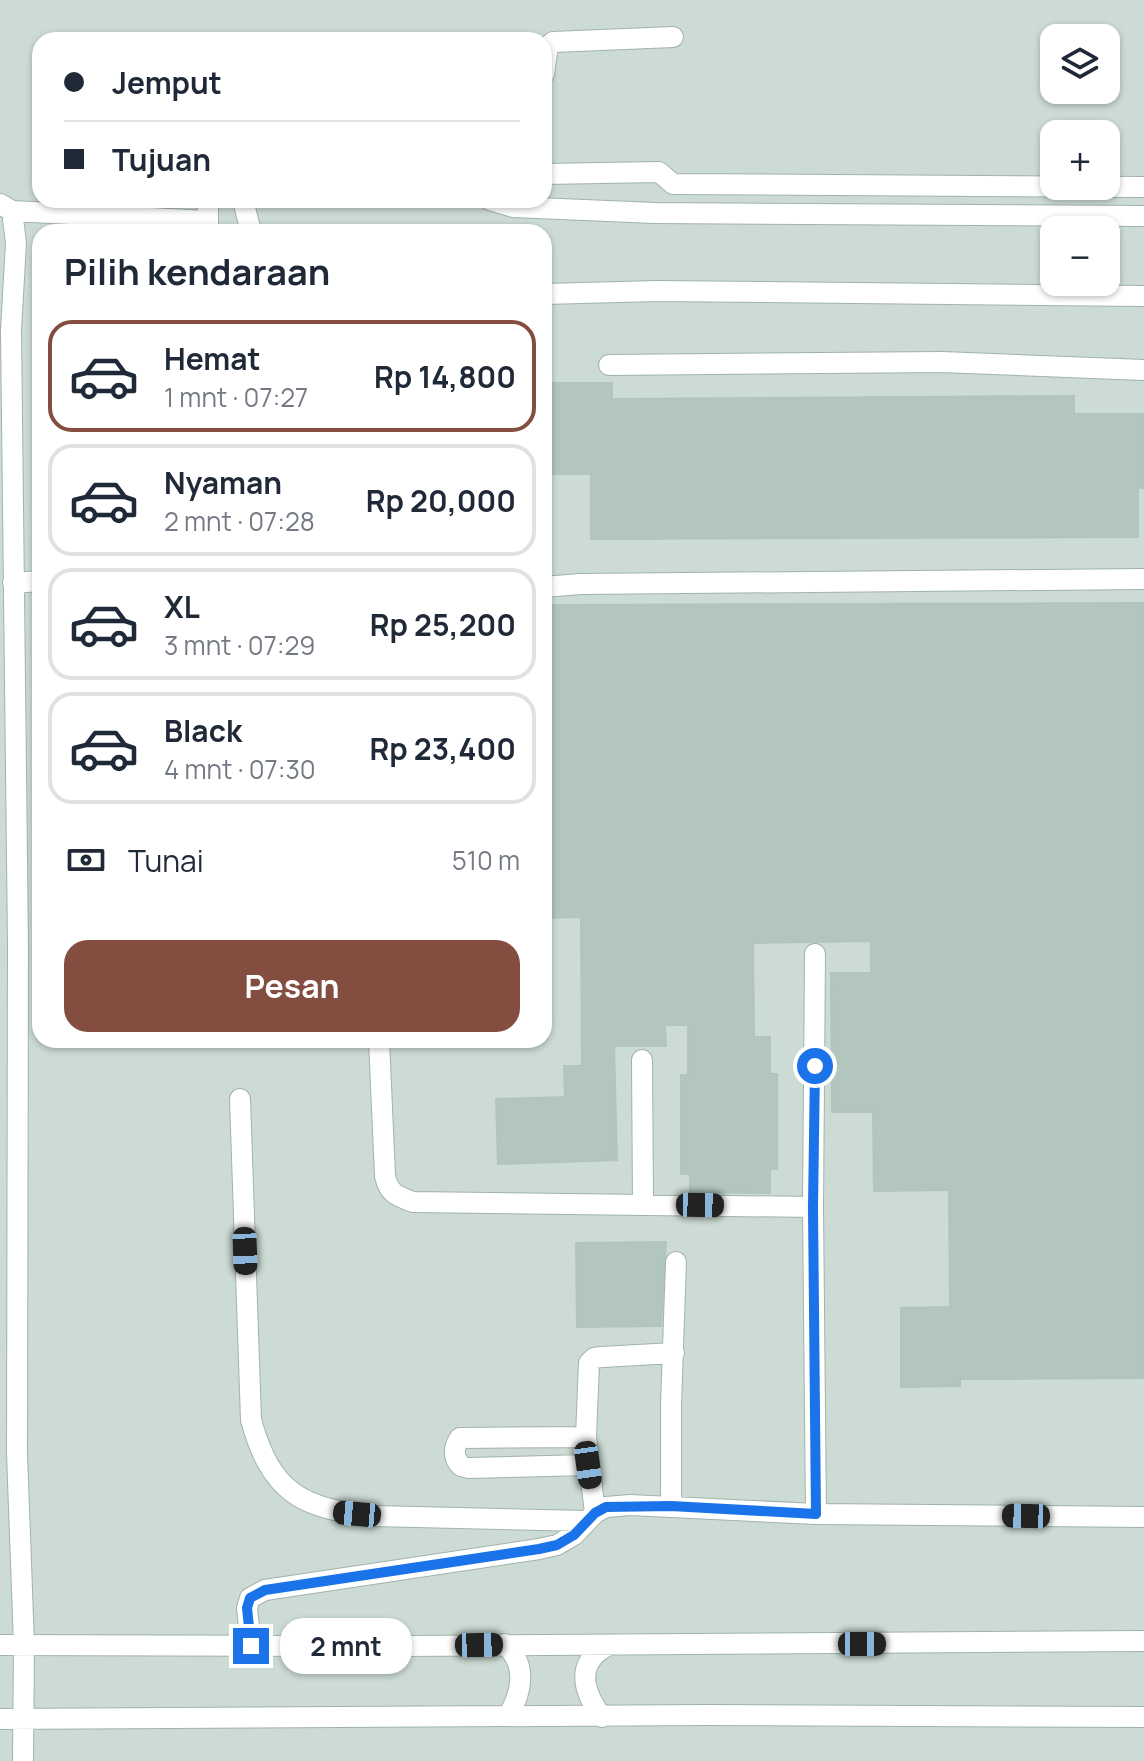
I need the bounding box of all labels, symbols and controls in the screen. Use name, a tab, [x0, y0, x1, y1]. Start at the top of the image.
map controls	[1040, 24, 1120, 296]
button: layers	[1040, 24, 1120, 104]
text: Jemput	[112, 62, 222, 103]
button: +	[1040, 120, 1120, 200]
text: Tujuan	[112, 139, 211, 180]
button: −	[1040, 216, 1120, 296]
text: Pilih kendaraan	[64, 247, 330, 296]
text: Hemat	[164, 338, 261, 379]
icon: car	[68, 340, 140, 412]
text: Rp 14,800	[374, 356, 516, 397]
text: 1 mnt · 07:27	[164, 379, 308, 415]
text: Nyaman	[164, 462, 282, 503]
icon: car	[68, 464, 140, 536]
text: Rp 20,000	[366, 480, 516, 521]
text: 2 mnt · 07:28	[164, 503, 315, 539]
text: XL	[164, 586, 200, 627]
icon: car	[68, 588, 140, 660]
text: Rp 25,200	[370, 604, 516, 645]
text: 3 mnt · 07:29	[164, 627, 315, 663]
text: Black	[164, 710, 242, 751]
icon: car	[68, 712, 140, 784]
text: Rp 23,400	[370, 728, 516, 769]
text: 4 mnt · 07:30	[164, 751, 316, 787]
icon: cash	[64, 838, 108, 882]
text: Tunai	[128, 840, 204, 881]
text: 510 m	[452, 842, 520, 878]
button: Pesan	[64, 940, 520, 1032]
route start	[797, 1048, 833, 1084]
car	[676, 1193, 724, 1217]
car	[232, 1227, 258, 1275]
car	[573, 1440, 603, 1490]
car	[332, 1500, 382, 1528]
car	[1002, 1504, 1050, 1528]
callout: 2 mnt	[279, 1618, 411, 1674]
route end	[233, 1628, 269, 1664]
text: 2 mnt	[310, 1628, 382, 1664]
car	[838, 1632, 886, 1656]
car	[455, 1633, 503, 1657]

